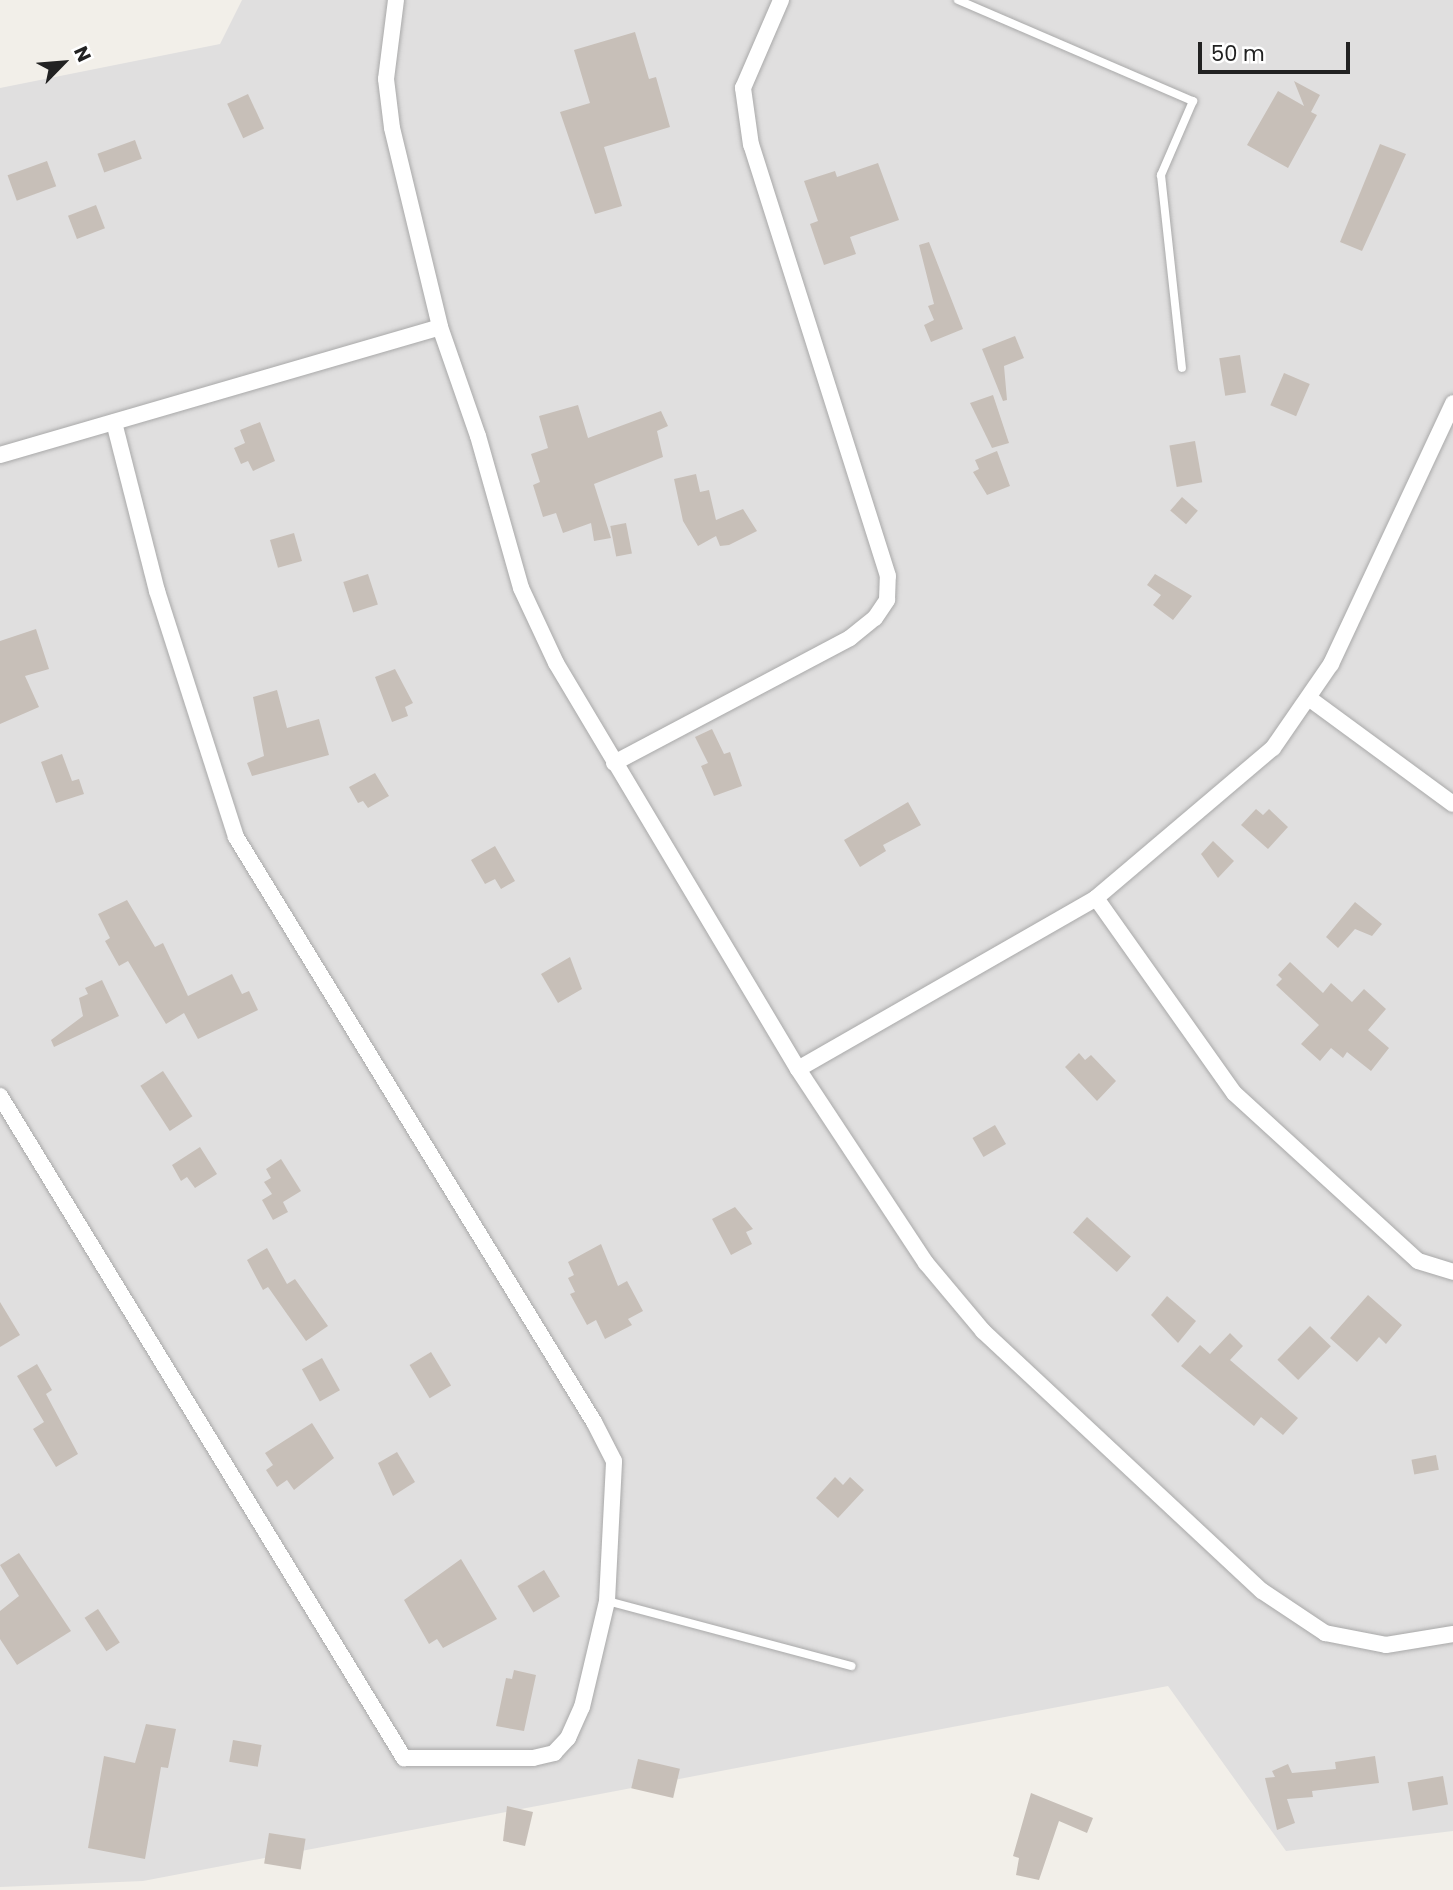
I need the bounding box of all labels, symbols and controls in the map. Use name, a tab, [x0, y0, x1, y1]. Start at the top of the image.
north arrow	[28, 28, 98, 98]
scale bar	[1201, 28, 1353, 72]
text: 50 m	[1211, 39, 1265, 68]
text: N	[67, 42, 98, 66]

